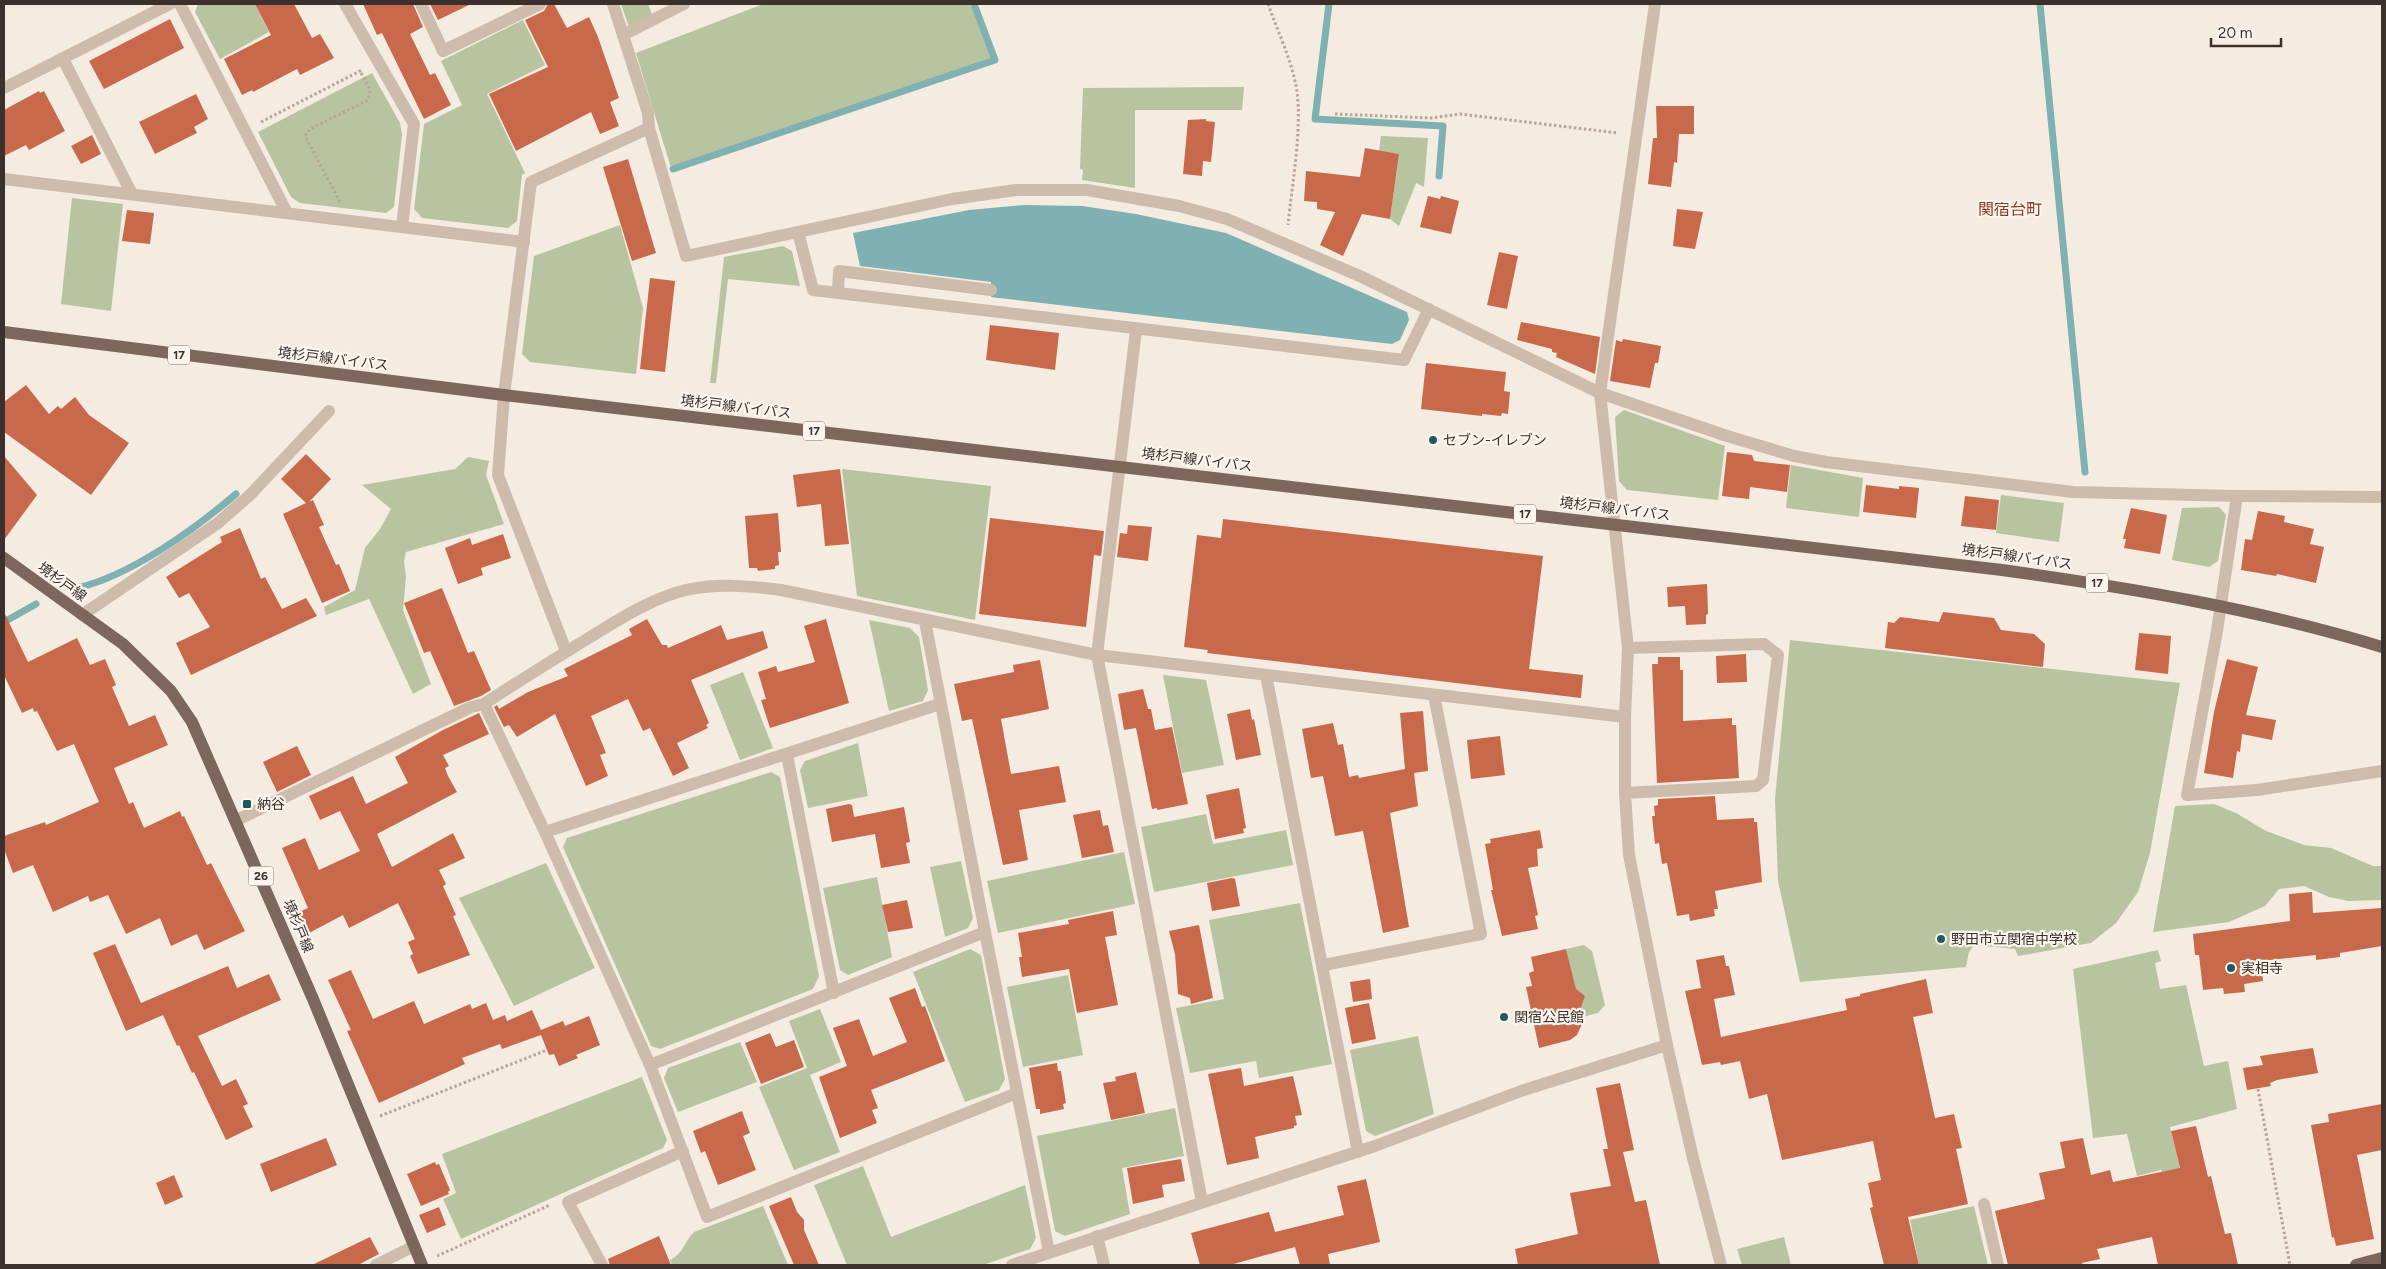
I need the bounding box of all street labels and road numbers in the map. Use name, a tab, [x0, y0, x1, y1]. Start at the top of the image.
street label: 境杉戸線バイパス	[277, 344, 389, 374]
road number: 17	[168, 346, 190, 364]
street label: 境杉戸線バイパス	[680, 392, 792, 422]
road number: 17	[803, 422, 825, 441]
street label: 境杉戸線バイパス	[1141, 445, 1253, 475]
street label: 境杉戸線バイパス	[1559, 494, 1671, 524]
road number: 17	[1514, 504, 1536, 524]
street label: 境杉戸線バイパス	[1960, 541, 2074, 573]
street label: 境杉戸線	[34, 559, 90, 605]
road number: 17	[2086, 574, 2108, 592]
road number: 26	[248, 866, 274, 886]
street label: 境杉戸線	[279, 897, 317, 955]

